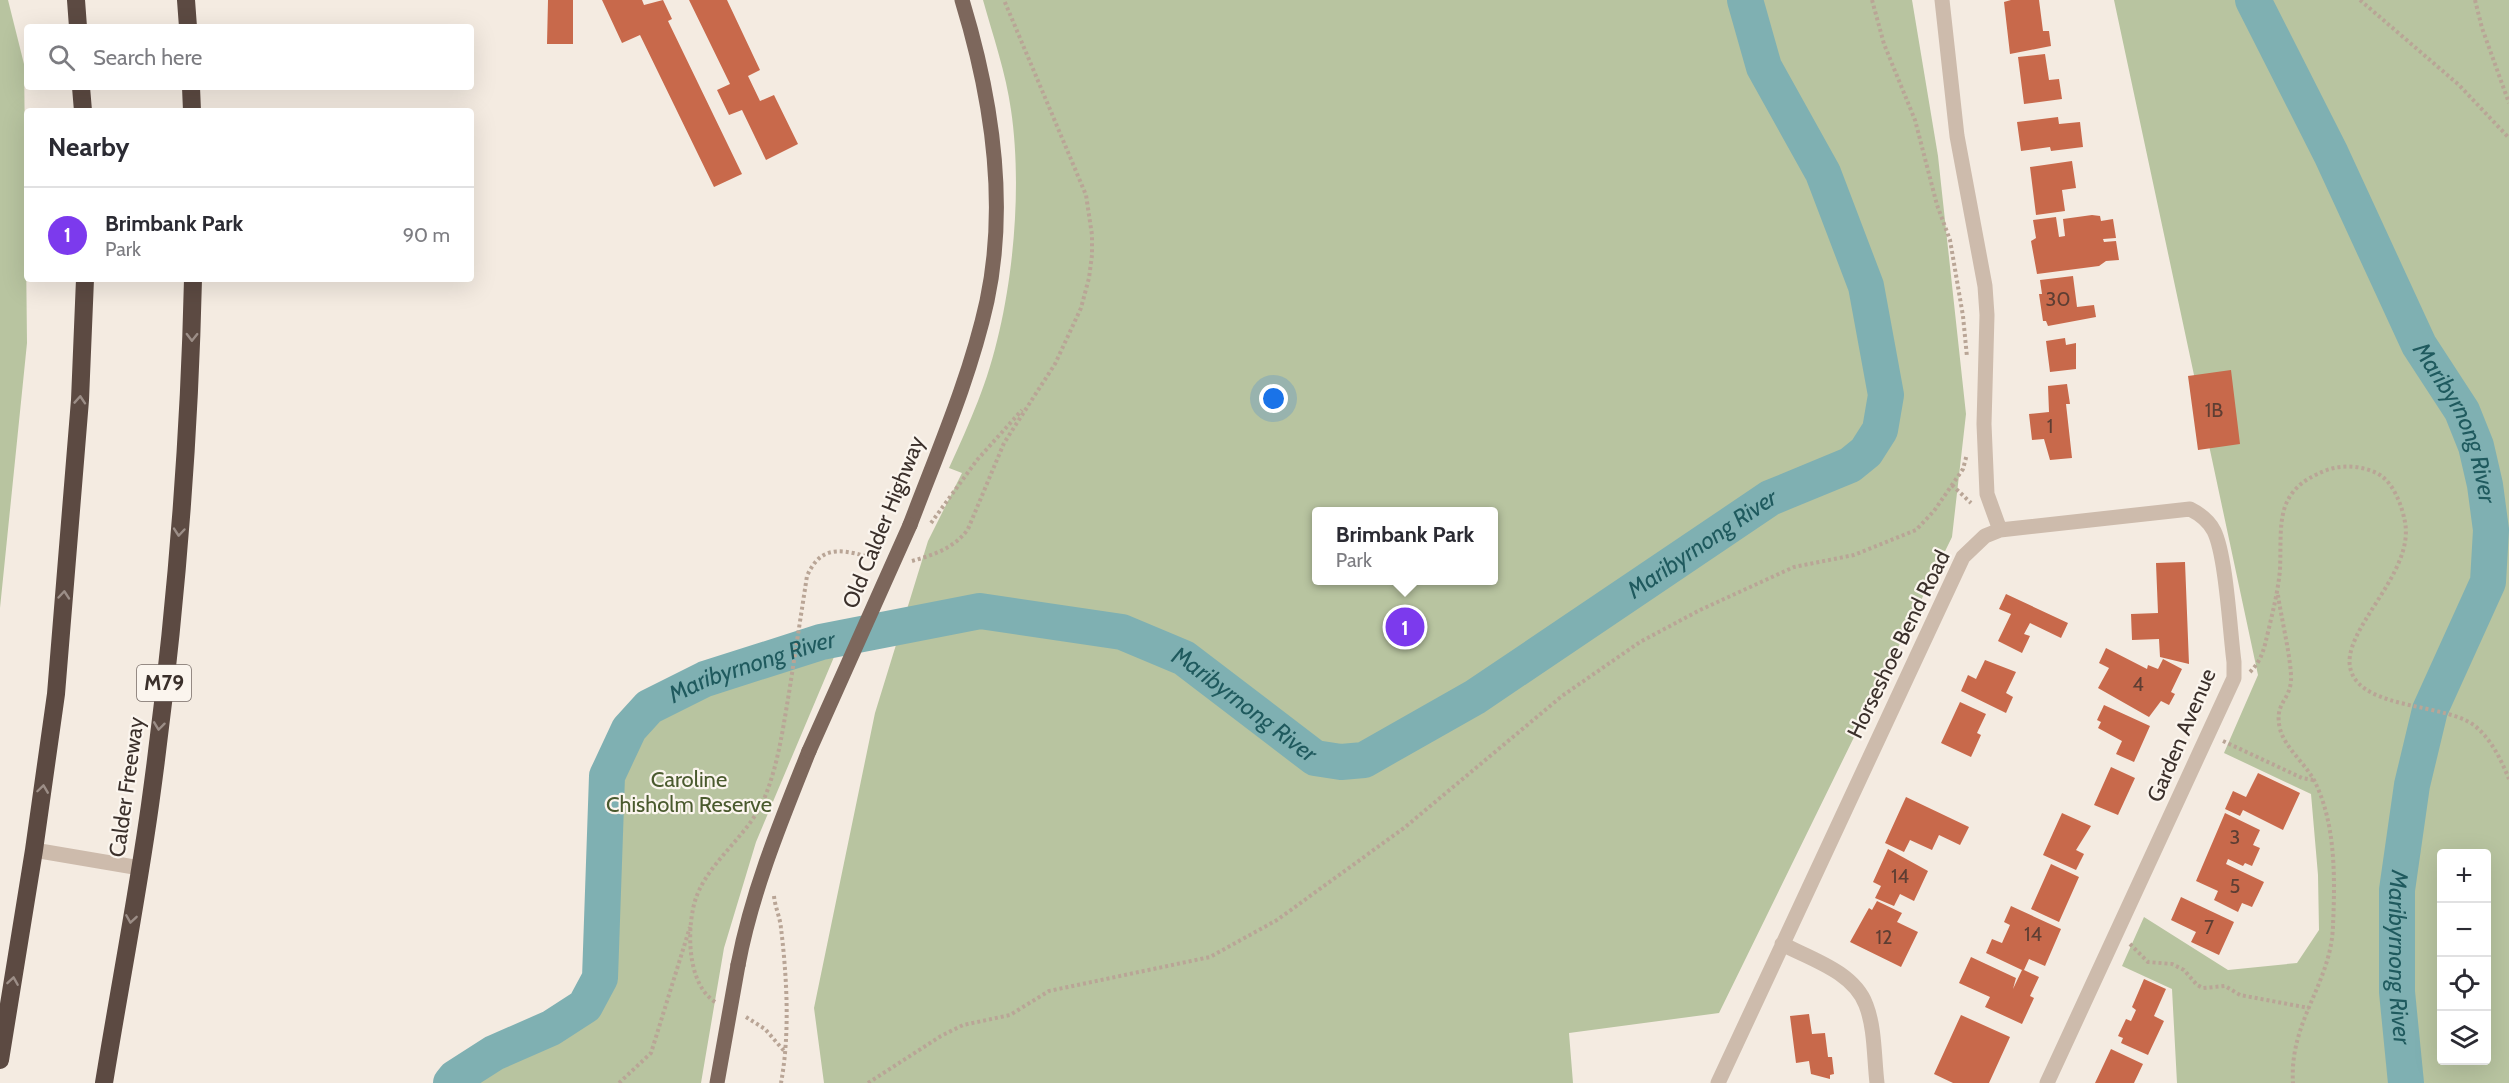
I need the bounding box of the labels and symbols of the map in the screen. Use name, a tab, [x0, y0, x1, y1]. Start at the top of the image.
house number: 30	[2046, 287, 2070, 311]
one-way arrow	[185, 333, 198, 342]
water label: Maribyrnong River	[2407, 336, 2502, 506]
your location	[1259, 384, 1288, 413]
one-way arrow	[73, 396, 86, 405]
house number: 1B	[2205, 398, 2223, 422]
house number: 1	[2047, 414, 2053, 438]
street label: Old Calder Highway	[837, 432, 930, 612]
water label: Maribyrnong River	[1621, 481, 1782, 605]
one-way arrow	[173, 528, 186, 537]
street label: Horseshoe Bend Road	[1841, 546, 1956, 743]
one-way arrow	[57, 590, 70, 599]
pin: 1	[1386, 604, 1424, 650]
water label: Maribyrnong River	[663, 624, 839, 709]
water label: Maribyrnong River	[1167, 639, 1324, 769]
street label: Garden Avenue	[2141, 664, 2222, 806]
road number: M79	[137, 665, 191, 701]
house number: 4	[2132, 672, 2144, 696]
street label: Calder Freeway	[103, 715, 150, 859]
one-way arrow	[153, 721, 166, 731]
park label: Caroline Chisholm Reserve	[606, 766, 772, 818]
one-way arrow	[36, 784, 48, 793]
house number: 3	[2230, 825, 2240, 849]
house number: 14	[1891, 864, 1909, 888]
water label: Maribyrnong River	[2383, 867, 2417, 1047]
house number: 5	[2230, 874, 2240, 898]
one-way arrow	[126, 914, 138, 924]
house number: 7	[2204, 915, 2214, 939]
house number: 14	[2024, 922, 2042, 946]
house number: 12	[1876, 925, 1893, 949]
one-way arrow	[6, 977, 18, 986]

